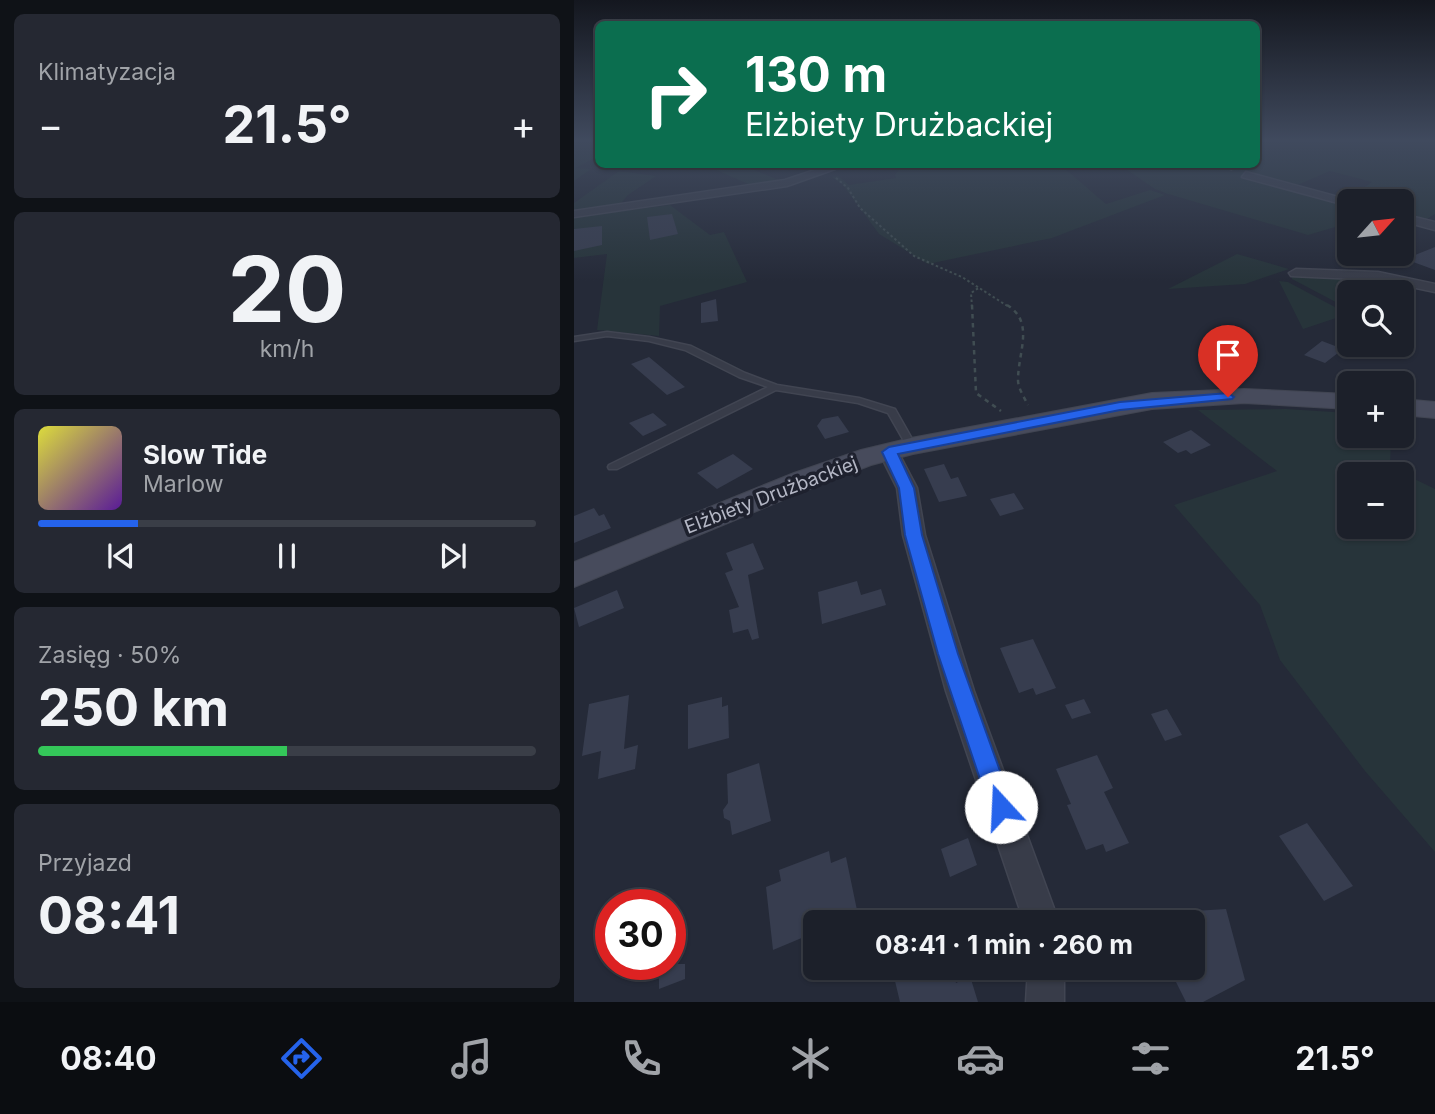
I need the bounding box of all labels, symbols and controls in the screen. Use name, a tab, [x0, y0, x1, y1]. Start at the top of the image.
text: 130 m	[745, 45, 887, 104]
icon: right	[630, 49, 721, 140]
text: Klimatyzacja	[38, 58, 176, 86]
text: 21.5°	[222, 93, 352, 156]
text: −	[38, 102, 63, 148]
text: +	[511, 102, 536, 148]
text: Elżbiety Drużbackiej	[745, 105, 1053, 144]
north arrow	[1337, 189, 1414, 266]
map controls	[1337, 189, 1414, 539]
text: 20	[228, 234, 346, 344]
button: search	[1337, 280, 1414, 357]
pin	[1198, 325, 1258, 397]
text: km/h	[260, 335, 314, 363]
icon: arrive	[1209, 336, 1247, 374]
button: +	[1337, 371, 1414, 448]
text: Slow Tide	[143, 439, 267, 470]
street label: Elżbiety Drużbackiej	[681, 451, 861, 539]
button: −	[1337, 462, 1414, 539]
text: Marlow	[143, 470, 223, 498]
icon: previous	[102, 537, 140, 575]
icon: pause	[268, 537, 306, 575]
icon: next	[434, 537, 472, 575]
text: Zasięg · 50%	[38, 641, 181, 669]
text: 250 km	[38, 676, 229, 739]
position arrow	[964, 770, 1038, 844]
text: Przyjazd	[38, 849, 132, 877]
text: 08:41	[38, 884, 180, 947]
speed limit sign: 30	[595, 889, 686, 980]
text: 08:41 · 1 min · 260 m	[875, 929, 1133, 960]
icon: directions	[277, 1034, 326, 1083]
icon: music	[447, 1034, 496, 1083]
icon: phone	[617, 1034, 666, 1083]
icon: climate	[786, 1034, 835, 1083]
icon: car	[956, 1034, 1005, 1083]
icon: filters	[1126, 1034, 1175, 1083]
text: 08:40	[60, 1039, 157, 1078]
text: 21.5°	[1295, 1039, 1375, 1078]

